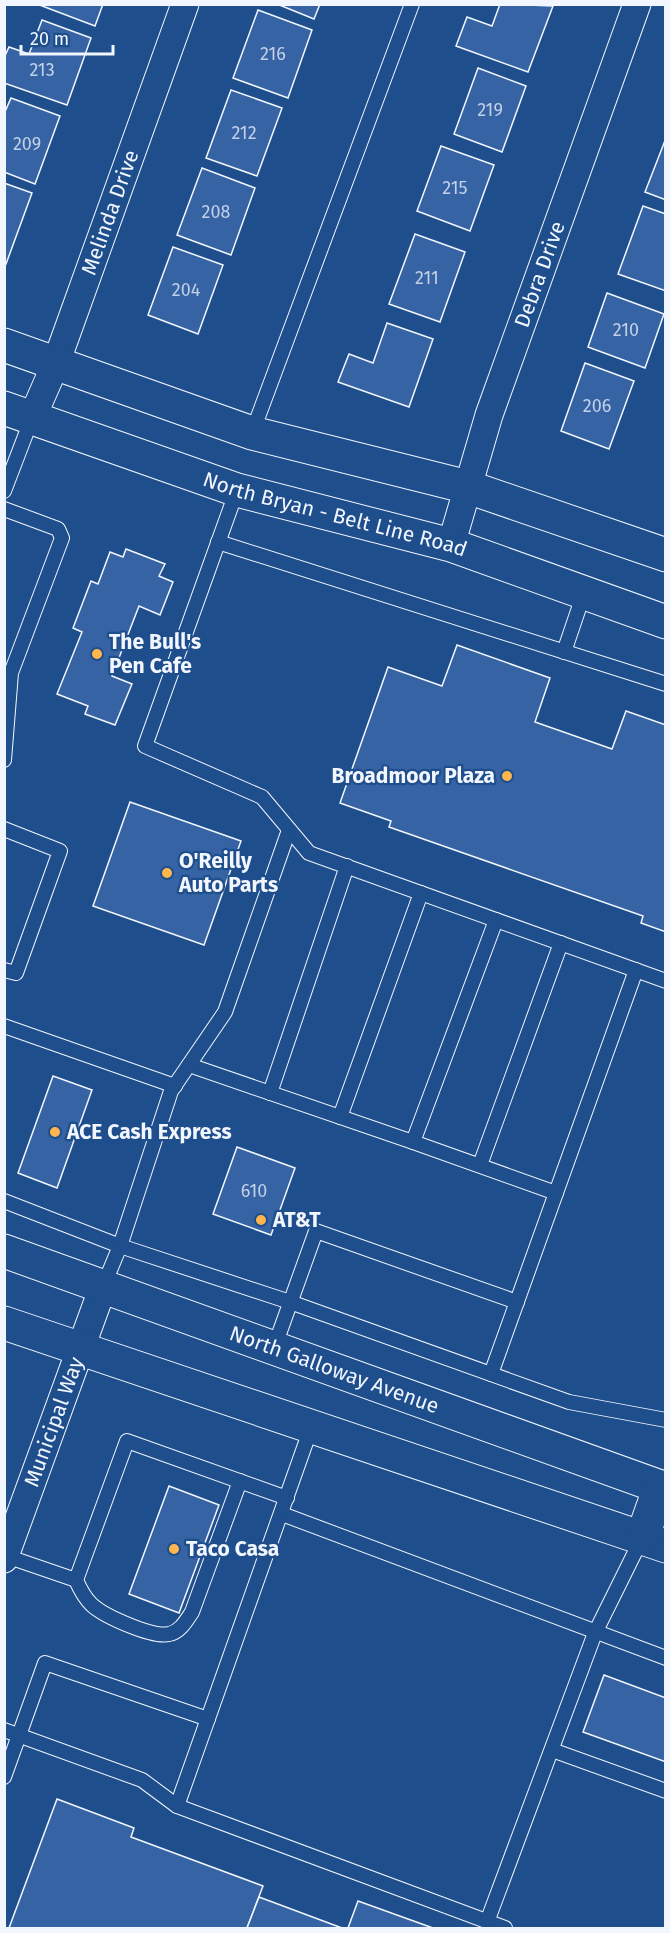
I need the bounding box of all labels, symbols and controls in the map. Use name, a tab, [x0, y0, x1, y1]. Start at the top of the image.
scale bar	[21, 18, 112, 56]
text: 20 m	[30, 28, 69, 50]
house number: 216	[260, 43, 286, 65]
house number: 213	[29, 59, 55, 81]
house number: 219	[477, 99, 503, 121]
house number: 212	[231, 122, 257, 144]
house number: 209	[13, 133, 41, 155]
street label: Melinda Drive	[76, 146, 144, 279]
house number: 215	[442, 177, 468, 199]
house number: 208	[202, 201, 231, 223]
street label: Debra Drive	[509, 218, 571, 331]
house number: 211	[415, 267, 439, 289]
house number: 204	[172, 279, 201, 301]
house number: 210	[613, 319, 639, 341]
house number: 206	[583, 395, 611, 417]
street label: North Bryan - Belt Line Road	[200, 466, 471, 563]
place label: The Bull's Pen Cafe	[109, 629, 201, 679]
marker: The Bull's Pen Cafe	[90, 647, 104, 661]
place label: Broadmoor Plaza	[332, 763, 495, 789]
marker: Broadmoor Plaza	[500, 769, 514, 783]
place label: O'Reilly Auto Parts	[178, 848, 278, 898]
marker: O'Reilly Auto Parts	[160, 866, 174, 880]
place label: ACE Cash Express	[66, 1119, 232, 1145]
marker: ACE Cash Express	[48, 1125, 62, 1139]
house number: 610	[241, 1180, 267, 1202]
place label: AT&T	[272, 1207, 321, 1233]
marker: AT&T	[254, 1213, 268, 1227]
street label: North Galloway Avenue	[226, 1320, 443, 1419]
street label: Municipal Way	[18, 1353, 90, 1490]
place label: Taco Casa	[186, 1536, 279, 1562]
marker: Taco Casa	[167, 1542, 181, 1556]

